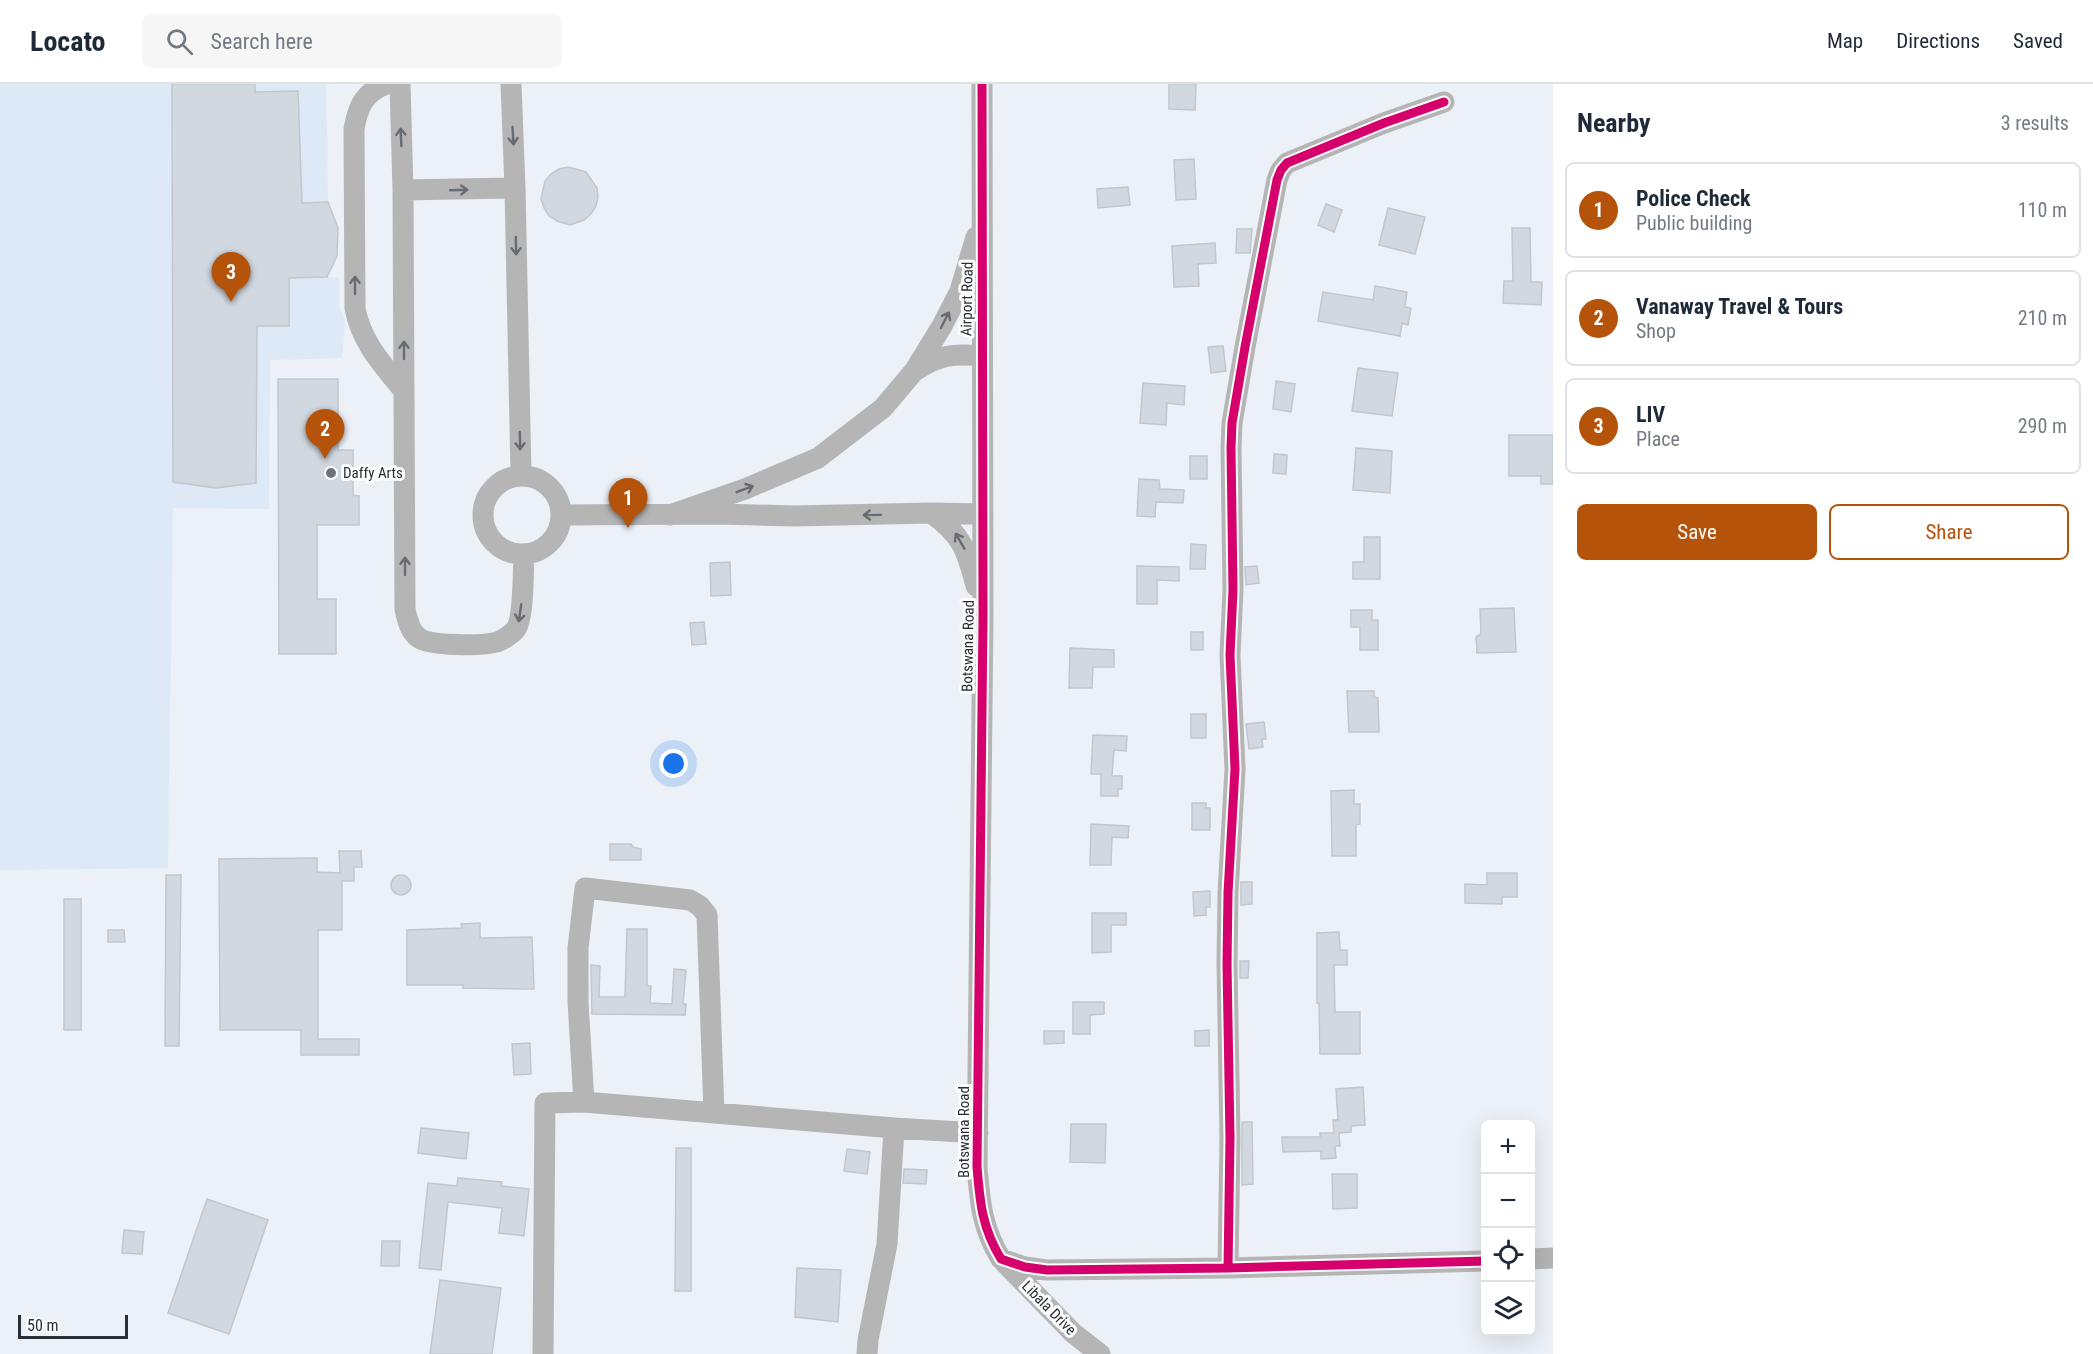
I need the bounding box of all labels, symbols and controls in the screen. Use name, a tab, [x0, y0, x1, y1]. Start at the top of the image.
search box	[142, 14, 562, 68]
text: Locato	[30, 25, 106, 58]
icon: search	[163, 25, 196, 58]
text: Search here	[211, 29, 313, 54]
text: Map	[1827, 29, 1863, 53]
text: Directions	[1896, 29, 1980, 53]
text: Saved	[2013, 29, 2063, 53]
text: Nearby	[1577, 108, 1651, 138]
text: 3 results	[2001, 111, 2069, 135]
one-way arrow	[507, 125, 519, 145]
one-way arrow	[396, 127, 407, 147]
one-way arrow	[449, 184, 469, 195]
text: Police Check	[1636, 186, 1751, 211]
text: 1	[1593, 198, 1604, 222]
text: 110 m	[2018, 198, 2067, 222]
text: Public building	[1636, 211, 1752, 235]
one-way arrow	[510, 236, 522, 256]
pin: 3	[212, 252, 250, 302]
street label: Airport Road	[957, 262, 977, 336]
one-way arrow	[349, 275, 361, 295]
text: Vanaway Travel & Tours	[1636, 294, 1843, 319]
text: 2	[1593, 306, 1604, 330]
text: 210 m	[2018, 306, 2067, 330]
one-way arrow	[939, 312, 951, 329]
text: Shop	[1636, 319, 1676, 343]
one-way arrow	[398, 340, 410, 360]
text: LIV	[1636, 402, 1665, 427]
pin: 2	[306, 410, 344, 459]
text: 3	[1593, 414, 1604, 438]
text: 290 m	[2018, 414, 2067, 438]
text: Place	[1636, 427, 1680, 451]
one-way arrow	[514, 431, 526, 451]
place label: Daffy Arts	[343, 464, 403, 482]
marker: Daffy Arts	[324, 466, 338, 480]
pin: 1	[608, 478, 648, 528]
one-way arrow	[736, 482, 754, 493]
button: Save	[1577, 504, 1817, 560]
button: Share	[1829, 504, 2069, 560]
one-way arrow	[863, 509, 883, 520]
one-way arrow	[953, 533, 965, 550]
one-way arrow	[399, 556, 411, 576]
street label: Botswana Road	[958, 600, 978, 692]
one-way arrow	[515, 603, 526, 623]
your location	[659, 749, 688, 778]
street label: Botswana Road	[955, 1086, 973, 1178]
map controls	[1481, 1120, 1535, 1336]
button: +	[1481, 1120, 1535, 1174]
button: −	[1481, 1174, 1535, 1228]
button: locate	[1481, 1228, 1535, 1282]
street label: Libala Drive	[1018, 1277, 1080, 1339]
button: layers	[1481, 1282, 1535, 1336]
scale bar	[18, 1312, 128, 1340]
text: 50 m	[27, 1316, 59, 1335]

